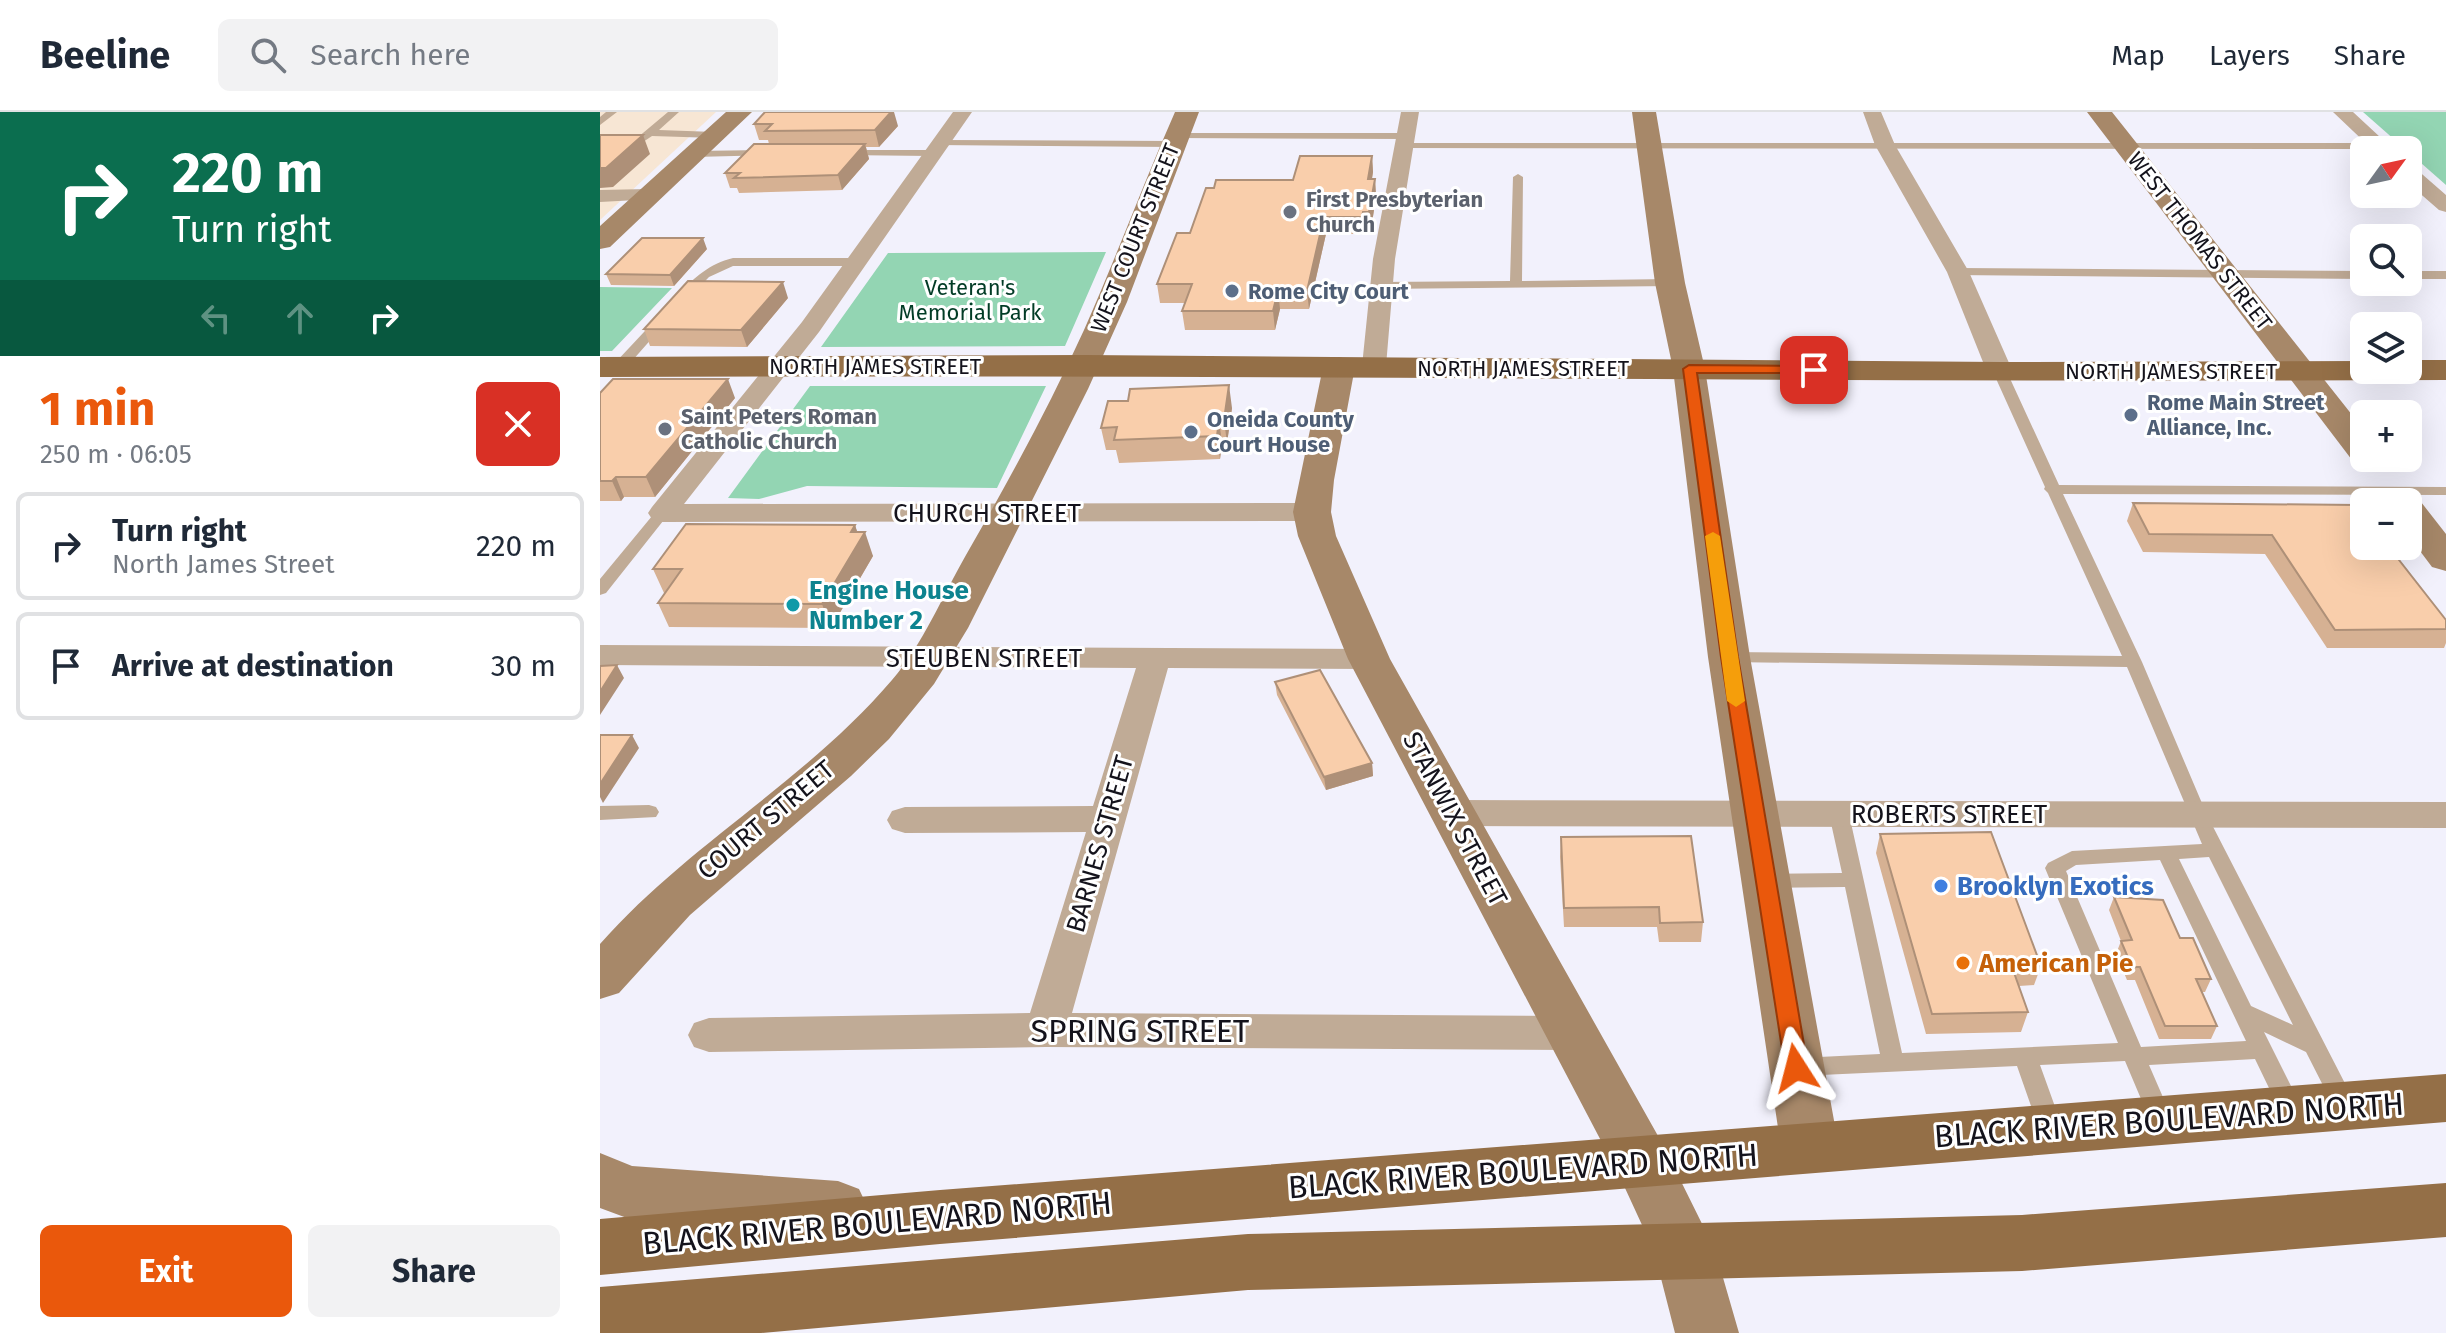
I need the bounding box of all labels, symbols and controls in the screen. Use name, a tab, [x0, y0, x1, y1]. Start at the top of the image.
search box	[218, 19, 778, 91]
text: Beeline	[40, 32, 170, 78]
icon: search	[246, 33, 290, 77]
text: Search here	[310, 37, 471, 73]
text: Map	[2111, 39, 2165, 72]
text: Layers	[2209, 39, 2290, 72]
text: Share	[2334, 39, 2406, 72]
north arrow	[2350, 136, 2422, 208]
map controls	[2350, 136, 2422, 560]
street label: WEST COURT STREET	[1085, 139, 1185, 336]
text: 220 m	[172, 140, 323, 207]
icon: right	[40, 144, 144, 248]
street label: WEST THOMAS STREET	[2122, 147, 2278, 336]
place label: First Presbyterian Church	[1306, 186, 1483, 238]
marker: First Presbyterian Church	[1281, 203, 1299, 221]
text: Turn right	[172, 208, 332, 252]
button: search	[2350, 224, 2422, 296]
park label: Veteran's Memorial Park	[899, 274, 1042, 326]
place label: Rome City Court	[1248, 278, 1409, 305]
marker: Rome City Court	[1223, 282, 1241, 300]
icon: left	[194, 296, 238, 340]
icon: ahead	[278, 296, 322, 340]
icon: right	[362, 296, 406, 340]
button: layers	[2350, 312, 2422, 384]
pin	[1780, 336, 1848, 404]
icon: arrive	[1792, 348, 1836, 392]
street label: NORTH JAMES STREET	[769, 353, 982, 380]
street label: NORTH JAMES STREET	[1417, 355, 1630, 382]
street label: NORTH JAMES STREET	[2065, 358, 2278, 385]
text: 1 min	[40, 380, 155, 438]
button: close	[476, 382, 560, 466]
place label: Rome Main Street Alliance, Inc.	[2146, 389, 2325, 441]
button: +	[2350, 400, 2422, 472]
place label: Saint Peters Roman Catholic Church	[681, 403, 877, 455]
place label: Oneida County Court House	[1207, 406, 1354, 458]
marker: Rome Main Street Alliance, Inc.	[2122, 406, 2140, 424]
marker: Saint Peters Roman Catholic Church	[656, 420, 674, 438]
marker: Oneida County Court House	[1182, 423, 1200, 441]
text: 250 m · 06:05	[40, 439, 192, 470]
button: −	[2350, 488, 2422, 560]
street label: CHURCH STREET	[893, 498, 1082, 529]
text: Turn right	[112, 513, 247, 549]
icon: right	[44, 524, 88, 568]
text: 220 m	[476, 528, 556, 564]
text: North James Street	[112, 549, 335, 580]
place label: Engine House Number 2	[809, 575, 969, 636]
marker: Engine House Number 2	[784, 596, 802, 614]
street label: STEUBEN STREET	[886, 643, 1083, 674]
icon: arrive	[44, 644, 88, 688]
text: Arrive at destination	[112, 648, 394, 684]
text: 30 m	[491, 648, 556, 684]
street label: STANWIX STREET	[1396, 727, 1514, 912]
street label: BARNES STREET	[1060, 751, 1140, 936]
street label: COURT STREET	[691, 754, 841, 886]
street label: ROBERTS STREET	[1851, 799, 2048, 830]
place label: Brooklyn Exotics	[1957, 871, 2154, 902]
marker: Brooklyn Exotics	[1932, 877, 1950, 895]
place label: American Pie	[1978, 948, 2133, 979]
marker: American Pie	[1954, 954, 1972, 972]
street label: SPRING STREET	[1031, 1012, 1250, 1050]
position arrow	[1754, 1026, 1838, 1110]
street label: BLACK RIVER BOULEVARD NORTH	[1933, 1085, 2405, 1155]
street label: BLACK RIVER BOULEVARD NORTH	[1287, 1136, 1759, 1206]
street label: BLACK RIVER BOULEVARD NORTH	[641, 1184, 1113, 1262]
button: Exit	[40, 1225, 292, 1317]
button: Share	[308, 1225, 560, 1317]

